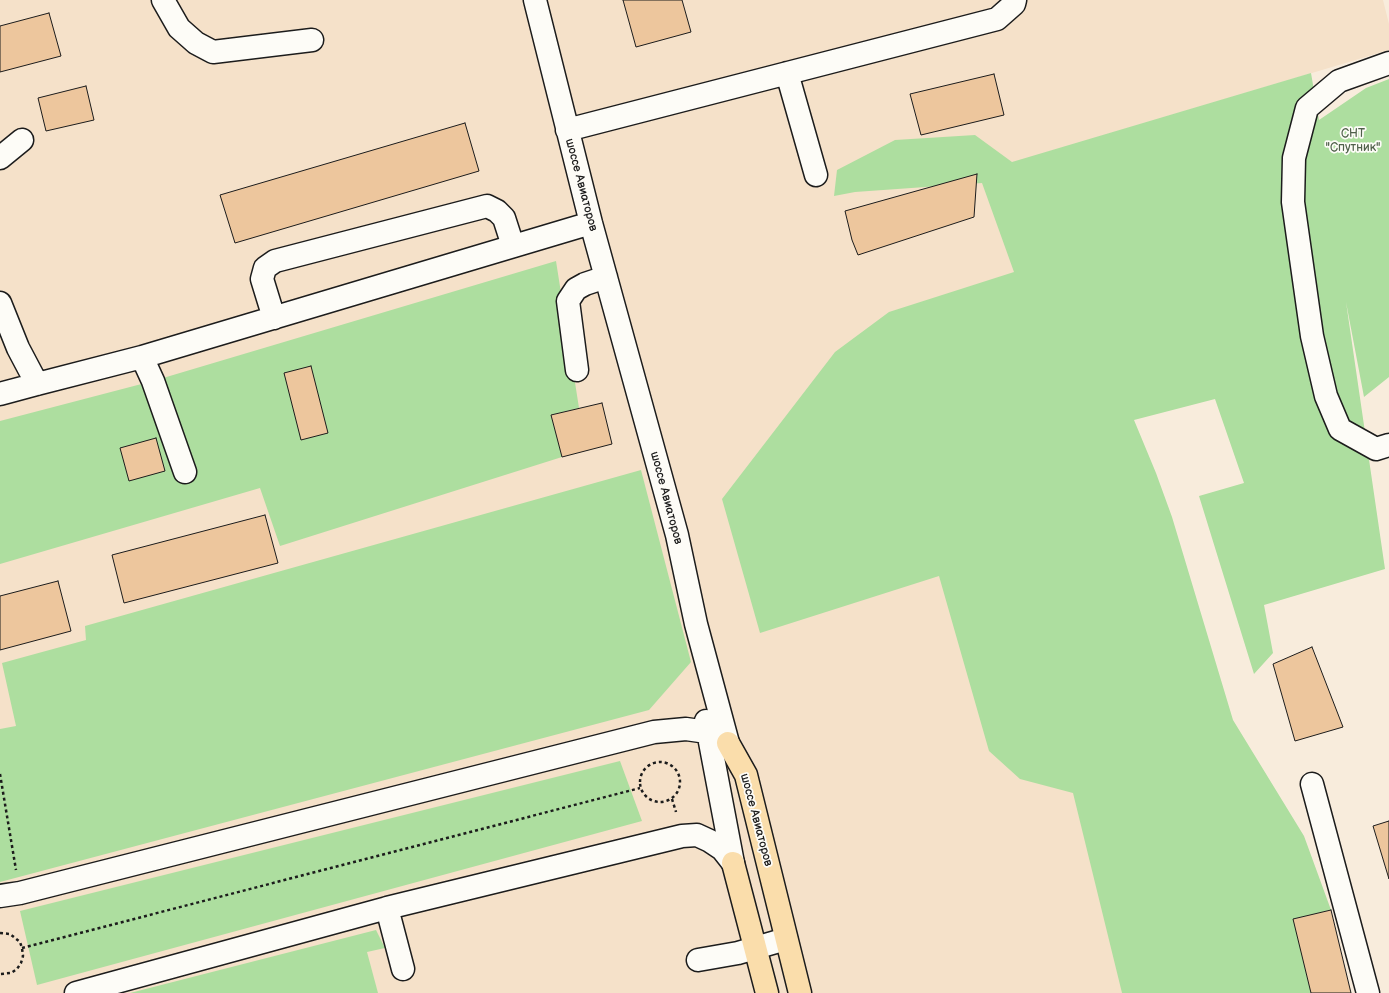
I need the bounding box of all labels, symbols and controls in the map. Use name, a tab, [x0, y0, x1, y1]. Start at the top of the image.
park label: СНТ "Спутник"	[1325, 127, 1381, 155]
street label: шоссе Авиаторов	[562, 137, 600, 233]
street label: шоссе Авиаторов	[647, 450, 685, 546]
street label: шоссе Авиаторов	[737, 772, 775, 868]

